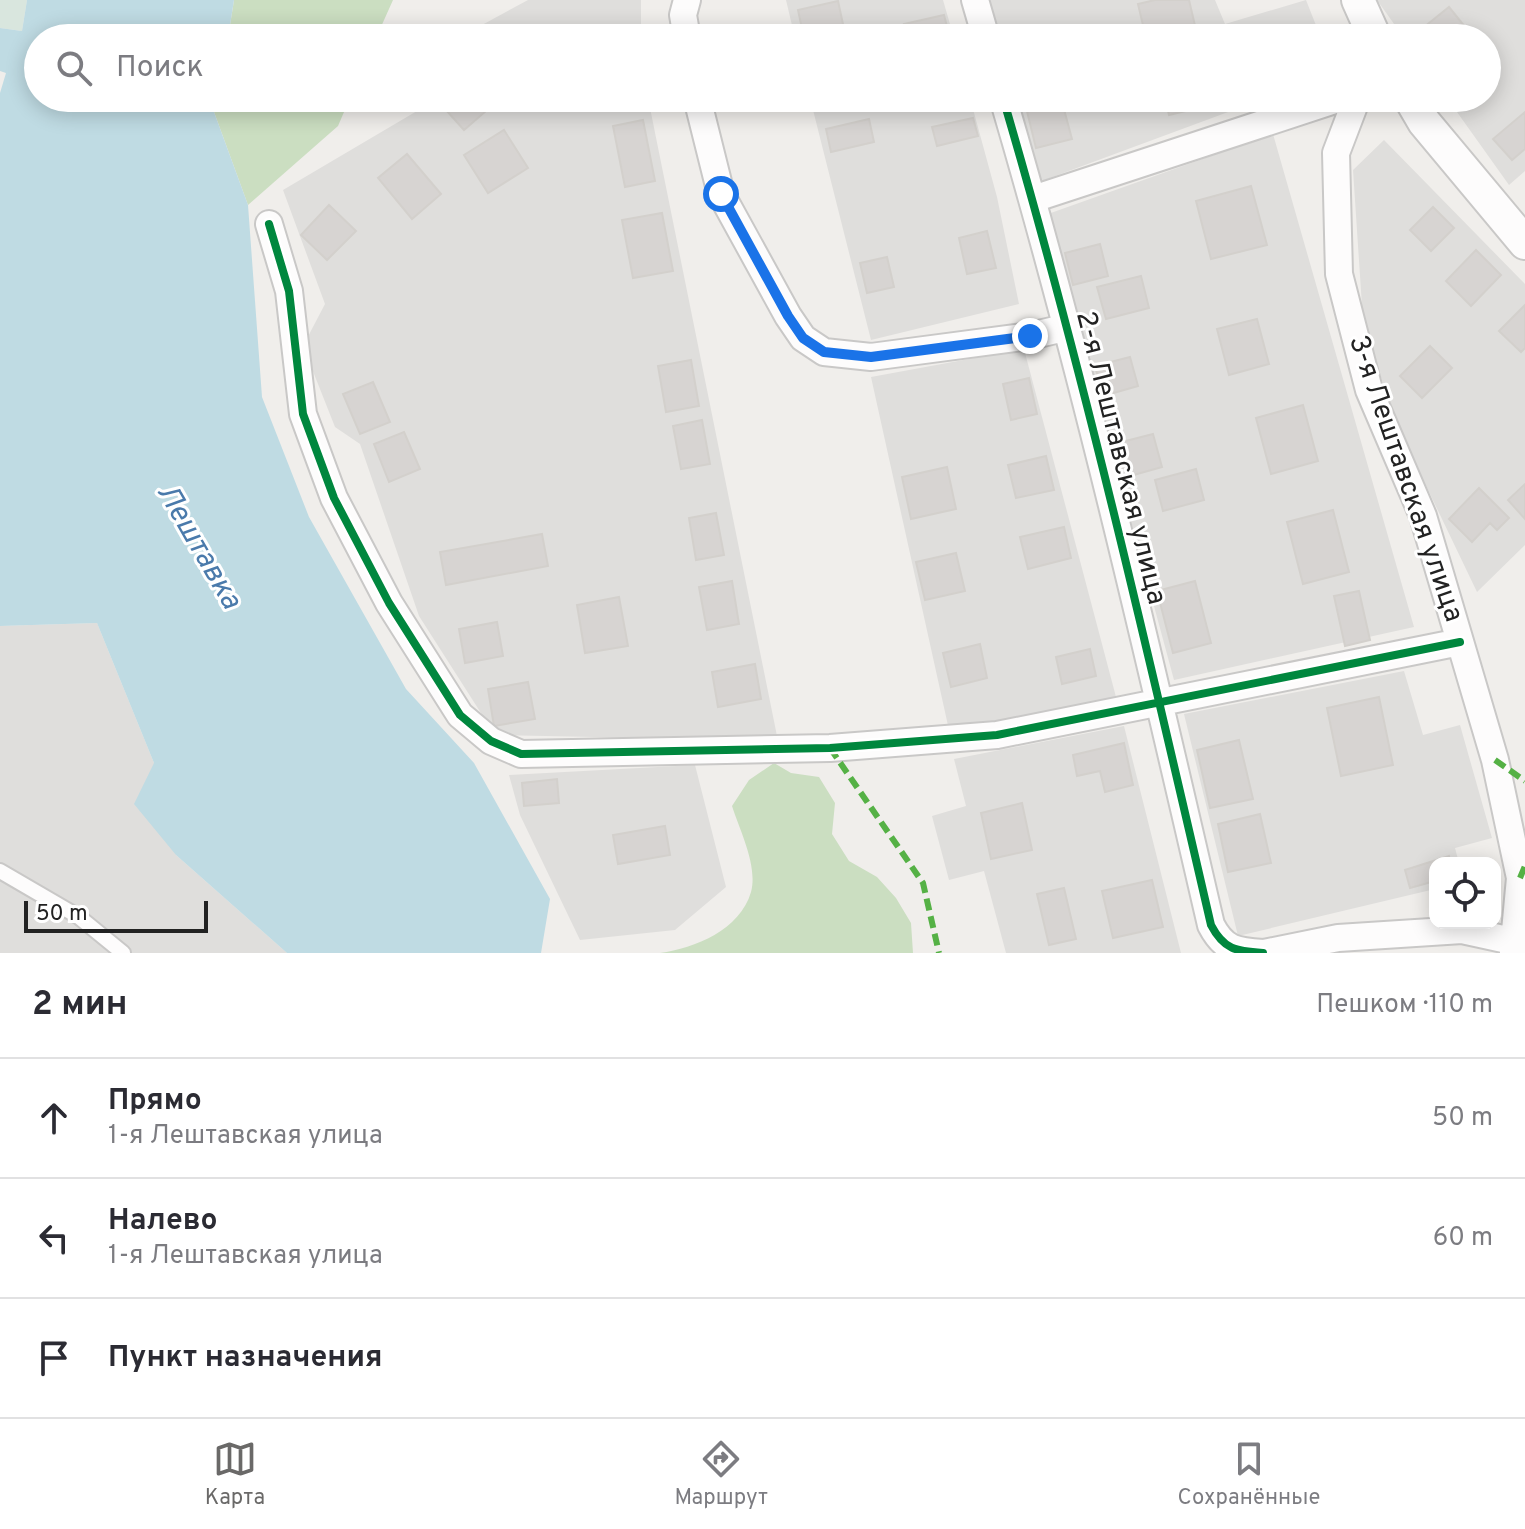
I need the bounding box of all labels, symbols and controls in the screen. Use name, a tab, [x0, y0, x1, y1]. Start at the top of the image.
search box	[24, 24, 1501, 112]
icon: search	[52, 46, 96, 90]
text: Поиск	[116, 50, 204, 87]
route start	[703, 176, 739, 212]
street label: 2-я Лештавская улица	[1066, 307, 1174, 609]
route end	[1012, 318, 1048, 354]
street label: 3-я Лештавская улица	[1339, 331, 1471, 627]
water label: Лештавка	[147, 478, 249, 617]
map controls	[1429, 857, 1501, 929]
button: locate	[1429, 857, 1501, 929]
scale bar	[24, 897, 208, 933]
text: 50 m	[36, 901, 88, 928]
text: 2 мин	[32, 984, 128, 1027]
text: Пешком · 110 m	[1316, 989, 1493, 1022]
text: Прямо	[108, 1083, 202, 1120]
icon: ahead	[32, 1096, 76, 1140]
text: 50 m	[1432, 1102, 1493, 1135]
text: 1-я Лештавская улица	[108, 1120, 383, 1153]
text: Налево	[108, 1203, 217, 1240]
icon: left	[32, 1216, 76, 1260]
text: 60 m	[1433, 1222, 1493, 1255]
text: 1-я Лештавская улица	[108, 1240, 383, 1273]
icon: arrive	[32, 1336, 76, 1380]
text: Пункт назначения	[108, 1340, 382, 1377]
tab: Карта	[205, 1437, 265, 1512]
tab: Маршрут	[674, 1437, 768, 1512]
tab: Сохранённые	[1178, 1437, 1320, 1512]

